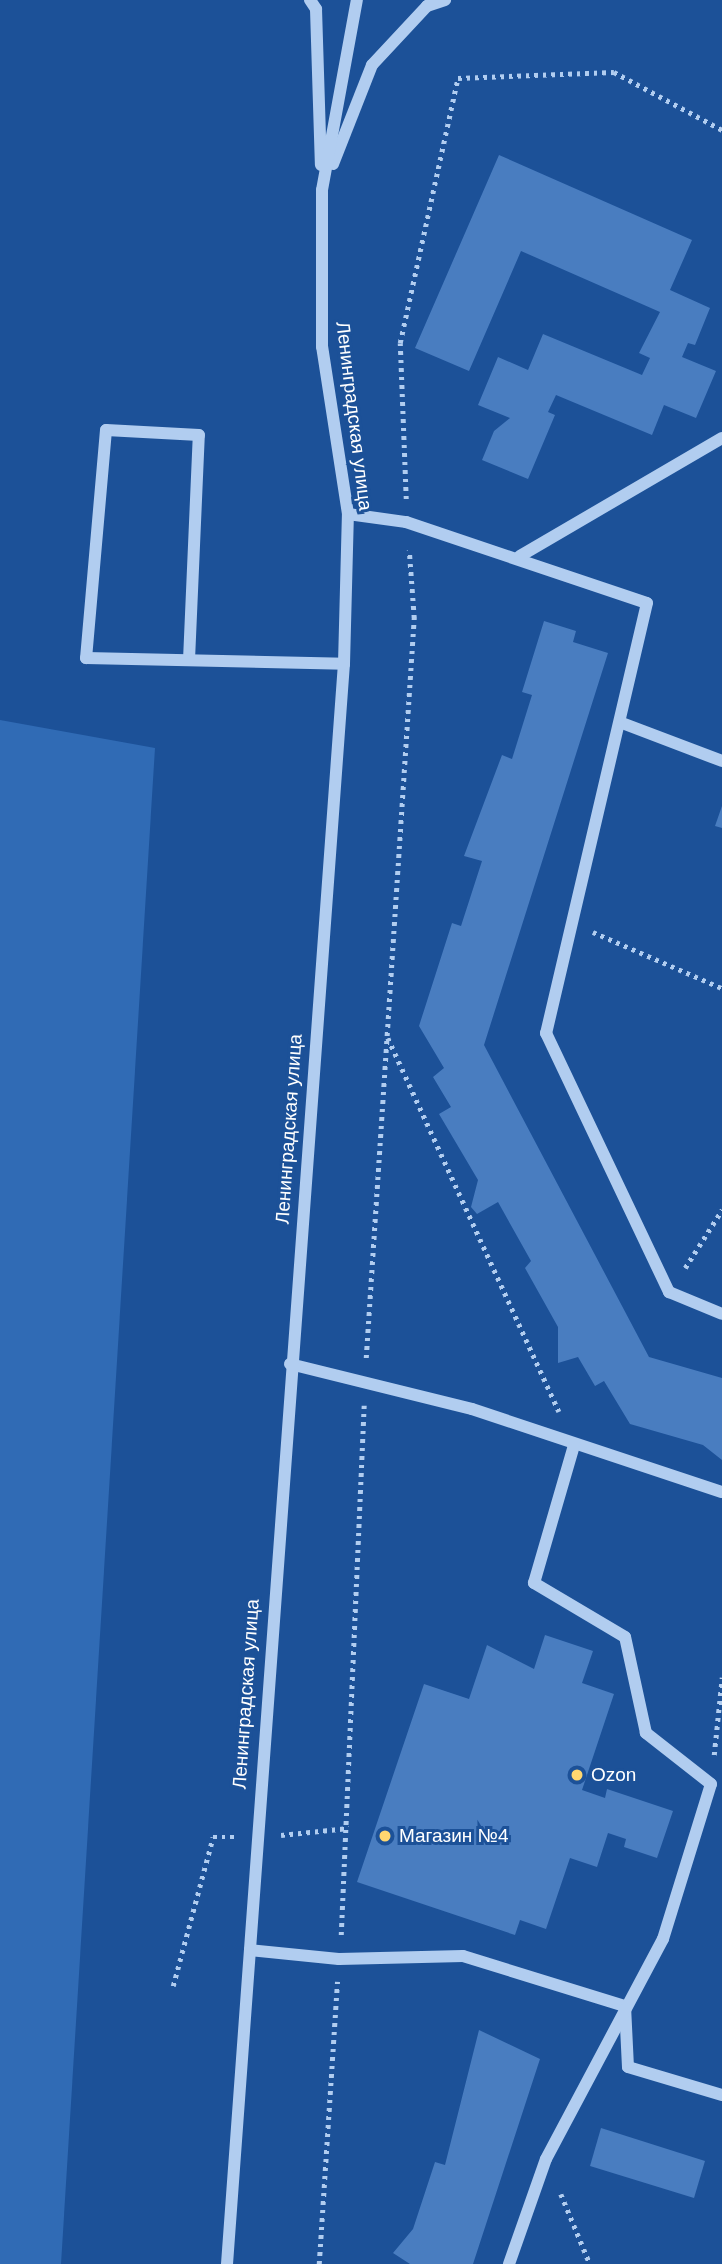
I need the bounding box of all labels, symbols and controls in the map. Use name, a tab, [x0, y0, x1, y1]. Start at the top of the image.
street label: Ленинградская улица	[331, 320, 377, 512]
street label: Ленинградская улица	[271, 1033, 307, 1225]
street label: Ленинградская улица	[228, 1598, 264, 1790]
place label: Ozon	[591, 1764, 636, 1786]
marker: Ozon	[569, 1767, 585, 1783]
place label: Магазин №4	[399, 1825, 509, 1847]
marker: Магазин №4	[377, 1828, 393, 1844]

